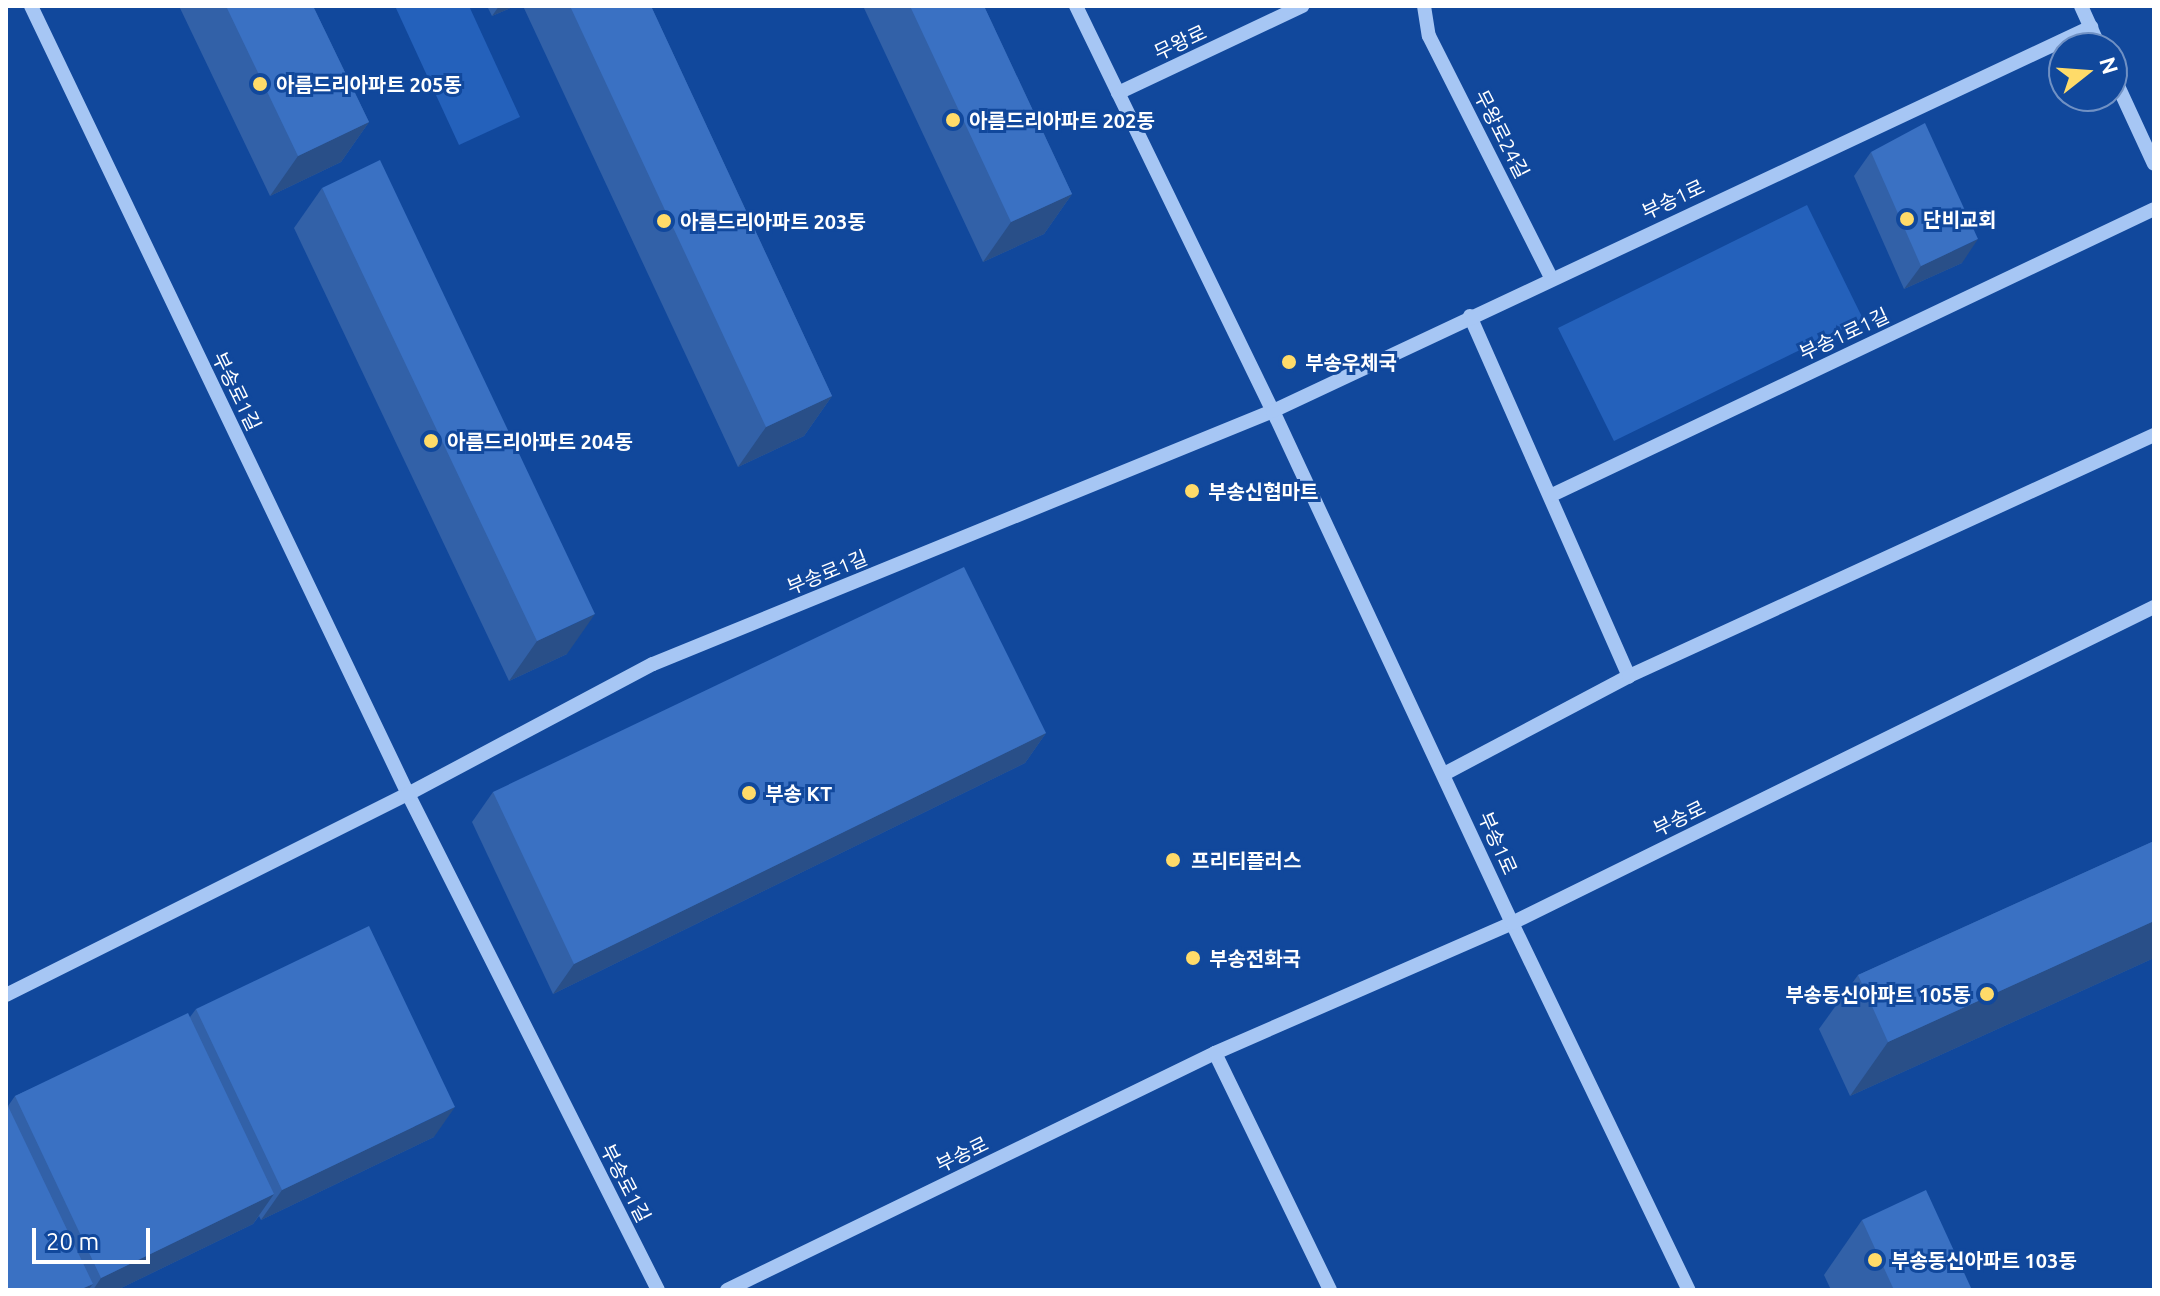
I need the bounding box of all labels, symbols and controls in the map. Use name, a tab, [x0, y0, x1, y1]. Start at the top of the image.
street label: 무왕로	[1150, 19, 1210, 65]
north arrow	[2048, 32, 2128, 112]
text: N	[2095, 54, 2124, 77]
place label: 아름드리아파트 205동	[276, 72, 462, 96]
marker: 아름드리아파트 205동	[251, 75, 269, 93]
street label: 무왕로24길	[1469, 86, 1535, 182]
place label: 아름드리아파트 202동	[969, 108, 1155, 132]
marker: 아름드리아파트 202동	[944, 111, 962, 129]
street label: 부송1로	[1638, 174, 1708, 224]
place label: 단비교회	[1923, 207, 1997, 231]
place label: 아름드리아파트 203동	[680, 209, 866, 233]
marker: 단비교회	[1898, 210, 1916, 228]
marker: 아름드리아파트 203동	[655, 212, 673, 230]
street label: 부송1로1길	[1795, 303, 1893, 365]
street label: 부송로1길	[208, 348, 266, 434]
place label: 부송우체국	[1305, 350, 1397, 374]
marker: 부송우체국	[1280, 353, 1298, 371]
place label: 아름드리아파트 204동	[447, 429, 633, 453]
marker: 아름드리아파트 204동	[422, 432, 440, 450]
place label: 부송신협마트	[1208, 479, 1318, 503]
marker: 부송신협마트	[1183, 482, 1201, 500]
street label: 부송로1길	[783, 545, 871, 599]
place label: 부송 KT	[765, 781, 832, 805]
marker: 부송 KT	[740, 784, 758, 802]
street label: 부송로	[1649, 795, 1709, 841]
street label: 부송1로	[1474, 808, 1522, 878]
place label: 프리티플러스	[1191, 848, 1301, 872]
marker: 프리티플러스	[1162, 849, 1184, 871]
place label: 부송전화국	[1209, 946, 1301, 970]
marker: 부송전화국	[1184, 949, 1202, 967]
place label: 부송동신아파트 105동	[1785, 982, 1971, 1006]
marker: 부송동신아파트 105동	[1978, 985, 1996, 1003]
street label: 부송로	[932, 1131, 992, 1177]
street label: 부송로1길	[596, 1140, 656, 1226]
scale bar	[36, 1212, 154, 1262]
text: 20 m	[46, 1228, 99, 1255]
place label: 부송동신아파트 103동	[1891, 1248, 2077, 1272]
marker: 부송동신아파트 103동	[1866, 1251, 1884, 1269]

